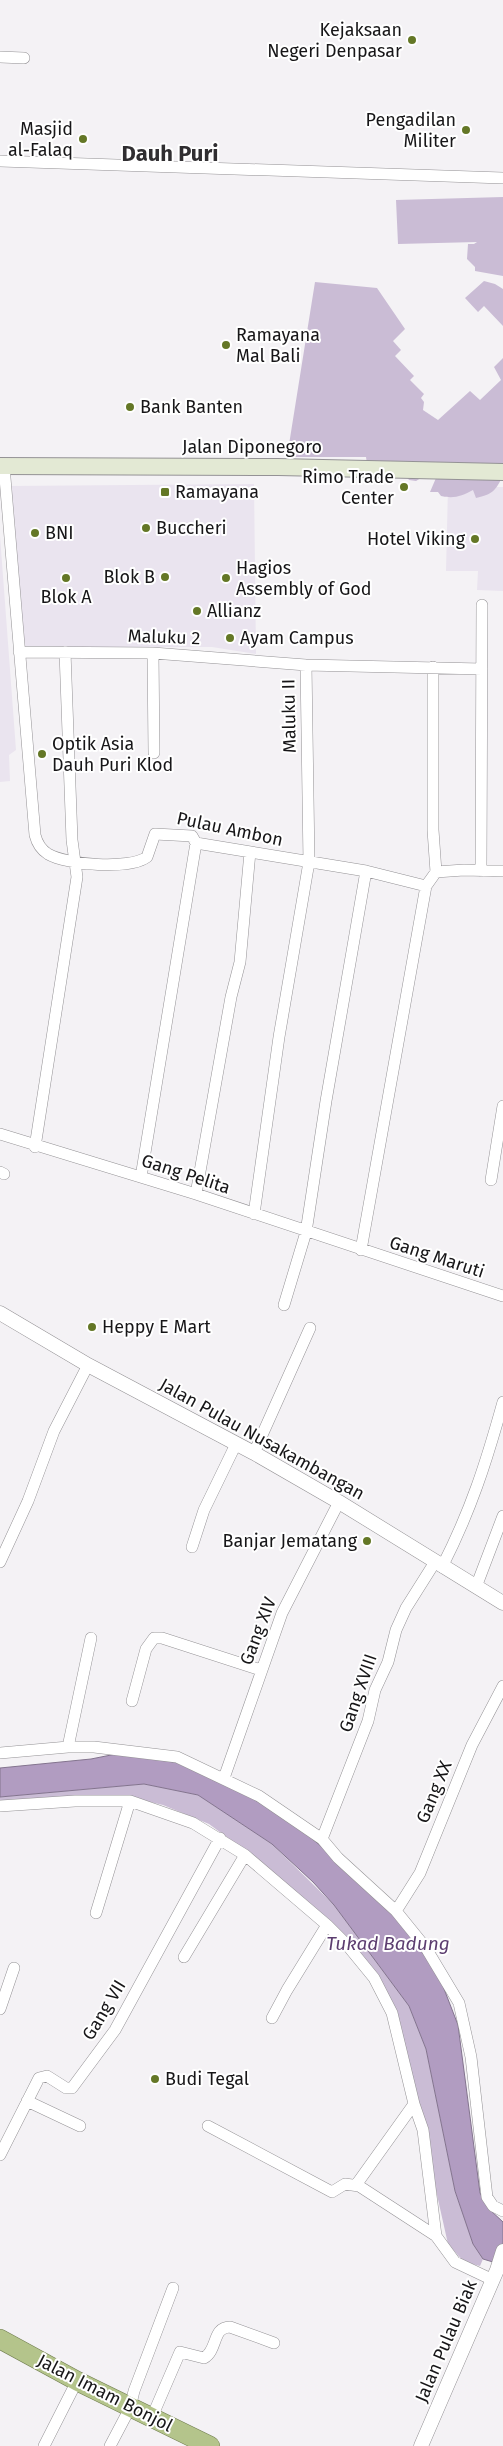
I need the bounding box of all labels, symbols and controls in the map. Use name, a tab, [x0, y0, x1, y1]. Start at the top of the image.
place label: Kejaksaan Negeri Denpasar	[267, 19, 402, 62]
marker: Kejaksaan Negeri Denpasar	[406, 34, 418, 46]
place label: Pengadilan Militer	[366, 109, 456, 152]
place label: Masjid al-Falaq	[8, 118, 73, 161]
marker: Pengadilan Militer	[460, 124, 472, 136]
marker: Masjid al-Falaq	[77, 133, 89, 145]
district label: Dauh Puri	[122, 140, 218, 167]
place label: Ramayana Mal Bali	[236, 324, 320, 367]
marker: Ramayana Mal Bali	[220, 339, 232, 351]
place label: Bank Banten	[140, 396, 243, 418]
marker: Bank Banten	[124, 401, 136, 413]
street label: Jalan Diponegoro	[182, 436, 322, 458]
place label: Rimo Trade Center	[302, 466, 394, 509]
place label: Ramayana	[175, 481, 259, 503]
marker: Rimo Trade Center	[398, 481, 410, 493]
marker: Ramayana	[159, 486, 171, 498]
place label: Buccheri	[156, 517, 227, 539]
place label: BNI	[45, 522, 74, 544]
marker: Buccheri	[140, 522, 152, 534]
marker: BNI	[29, 527, 41, 539]
place label: Hotel Viking	[367, 528, 466, 550]
marker: Hotel Viking	[469, 533, 481, 545]
place label: Hagios Assembly of God	[236, 557, 372, 600]
place label: Blok B	[103, 566, 155, 588]
marker: Blok B	[159, 571, 171, 583]
marker: Blok A	[60, 572, 72, 584]
marker: Hagios Assembly of God	[220, 572, 232, 584]
place label: Blok A	[41, 586, 92, 608]
place label: Allianz	[207, 600, 261, 622]
marker: Allianz	[191, 605, 203, 617]
street label: Maluku 2	[127, 625, 201, 649]
place label: Ayam Campus	[240, 627, 354, 649]
marker: Ayam Campus	[224, 632, 236, 644]
street label: Maluku II	[277, 679, 301, 753]
place label: Optik Asia Dauh Puri Klod	[52, 733, 173, 776]
marker: Optik Asia Dauh Puri Klod	[36, 748, 48, 760]
street label: Pulau Ambon	[175, 807, 285, 851]
street label: Gang Pelita	[139, 1149, 233, 1199]
street label: Gang Maruti	[387, 1231, 487, 1283]
place label: Heppy E Mart	[102, 1316, 211, 1338]
marker: Heppy E Mart	[86, 1321, 98, 1333]
street label: Jalan Pulau Nusakambangan	[156, 1373, 368, 1505]
place label: Banjar Jematang	[223, 1530, 358, 1552]
marker: Banjar Jematang	[361, 1535, 373, 1547]
street label: Gang XIV	[235, 1594, 281, 1668]
street label: Gang XVIII	[334, 1651, 382, 1735]
street label: Gang XX	[412, 1757, 457, 1826]
water label: Tukad Badung	[326, 1932, 450, 1955]
street label: Gang VII	[77, 1976, 131, 2044]
place label: Budi Tegal	[165, 2068, 249, 2090]
marker: Budi Tegal	[149, 2073, 161, 2085]
street label: Jalan Pulau Biak	[410, 2276, 482, 2406]
street label: Jalan Imam Bonjol	[34, 2349, 176, 2437]

